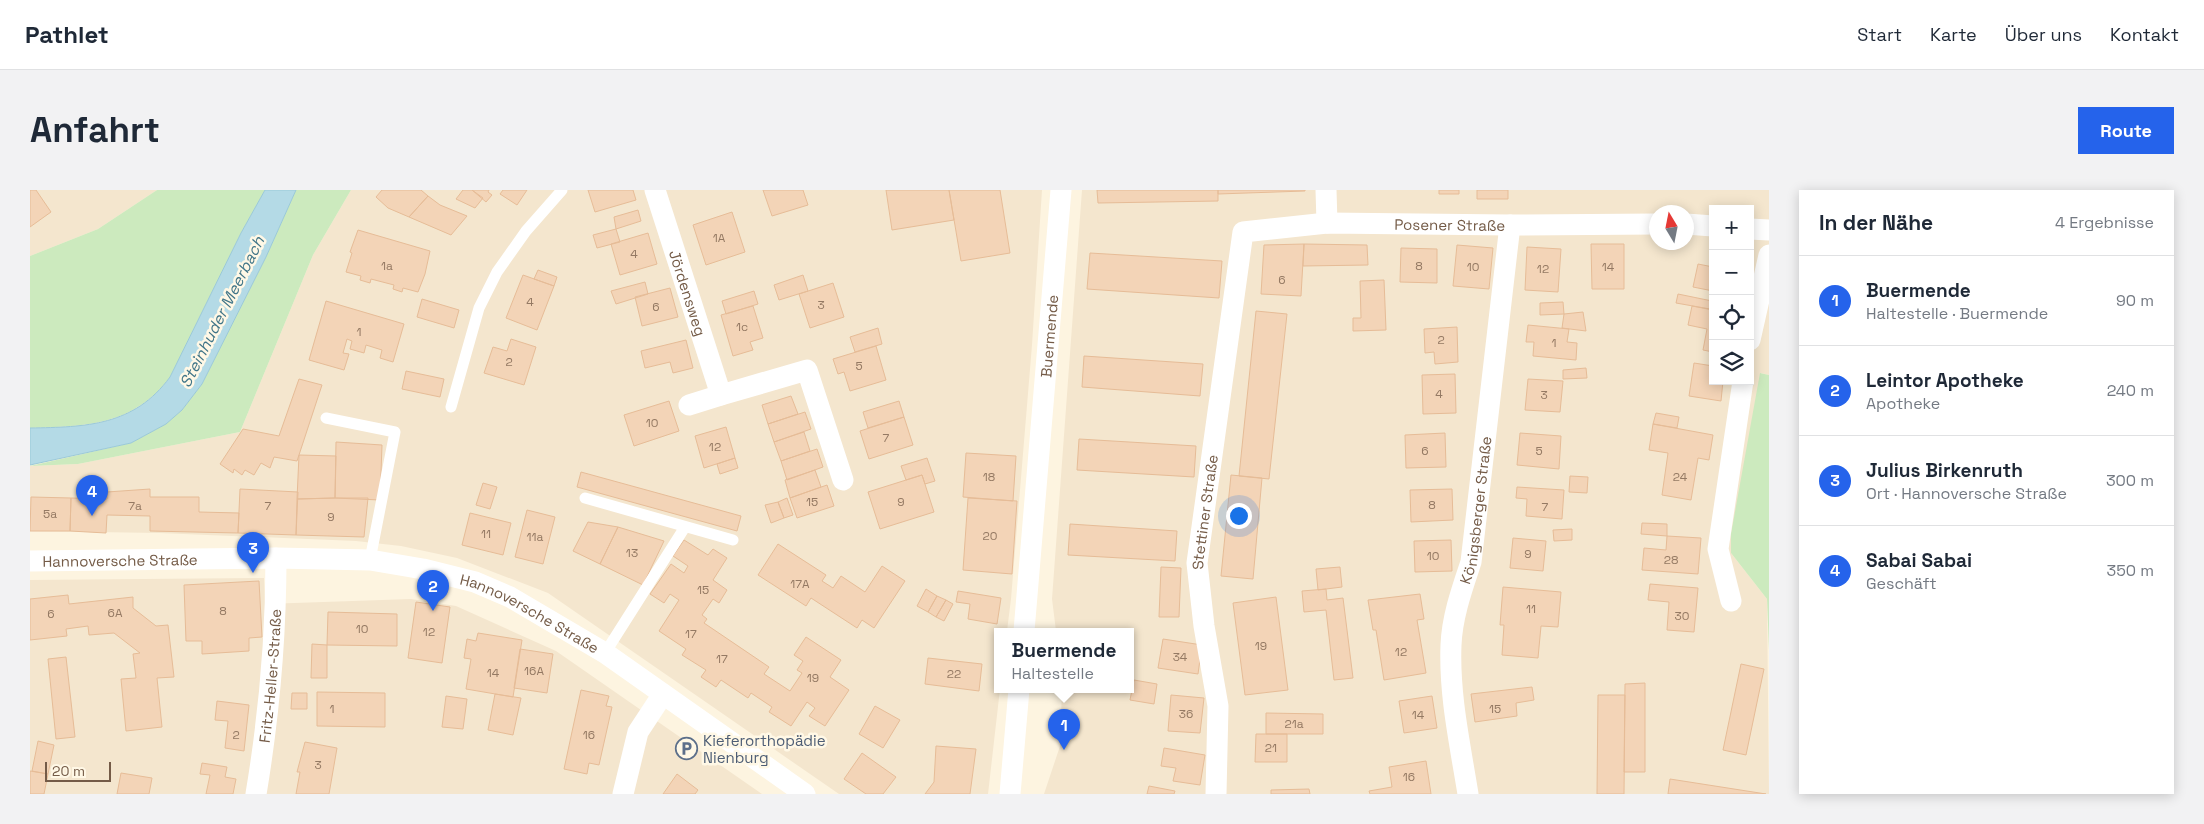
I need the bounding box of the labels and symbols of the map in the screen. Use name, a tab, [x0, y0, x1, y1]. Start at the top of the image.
north arrow	[1649, 205, 1694, 250]
street label: Posener Straße	[1394, 214, 1505, 234]
house number: 1A	[713, 230, 726, 246]
water label: Steinhuder Meerbach	[175, 232, 270, 391]
house number: 4	[630, 246, 638, 262]
street label: Jördensweg	[665, 247, 711, 338]
house number: 1a	[381, 258, 393, 274]
house number: 8	[1415, 258, 1423, 274]
house number: 10	[1467, 259, 1479, 275]
house number: 14	[1602, 259, 1615, 275]
house number: 12	[1537, 261, 1549, 277]
house number: 6	[1278, 272, 1286, 288]
house number: 4	[526, 294, 534, 310]
street label: Buermende	[1036, 294, 1062, 378]
house number: 3	[817, 297, 825, 313]
house number: 6	[652, 299, 660, 315]
house number: 1c	[736, 319, 748, 335]
house number: 1	[356, 324, 362, 340]
house number: 2	[1437, 332, 1445, 348]
house number: 1	[1551, 335, 1557, 351]
house number: 2	[505, 354, 513, 370]
house number: 5	[855, 358, 863, 374]
house number: 4	[1435, 386, 1443, 402]
house number: 3	[1540, 387, 1548, 403]
house number: 10	[646, 415, 658, 431]
house number: 7	[883, 430, 890, 446]
street label: Königsberger Straße	[1455, 435, 1495, 586]
house number: 12	[709, 439, 721, 455]
house number: 6	[1421, 443, 1429, 459]
house number: 5	[1535, 443, 1543, 459]
street label: Stettiner Straße	[1187, 453, 1221, 571]
house number: 18	[983, 469, 995, 485]
house number: 24	[1673, 469, 1688, 485]
pin: 4	[76, 475, 108, 516]
house number: 15	[806, 494, 818, 510]
house number: 9	[897, 494, 905, 510]
house number: 8	[1428, 497, 1436, 513]
house number: 7a	[128, 498, 142, 514]
house number: 7	[265, 498, 272, 514]
house number: 7	[1542, 499, 1549, 515]
your location	[1226, 503, 1252, 529]
house number: 5a	[43, 506, 57, 522]
house number: 9	[327, 509, 335, 525]
house number: 11	[481, 526, 491, 542]
house number: 20	[983, 528, 997, 544]
house number: 11a	[527, 529, 544, 545]
pin: 3	[237, 532, 269, 573]
house number: 13	[626, 545, 638, 561]
house number: 9	[1524, 546, 1532, 562]
house number: 10	[1427, 548, 1439, 564]
street label: Hannoversche Straße	[42, 549, 198, 570]
house number: 28	[1664, 552, 1678, 568]
street label: Hannoversche Straße	[458, 569, 603, 657]
pin: 2	[417, 570, 449, 611]
house number: 17A	[790, 576, 810, 592]
house number: 15	[697, 582, 709, 598]
house number: 11	[1526, 601, 1536, 617]
house number: 8	[219, 603, 227, 619]
house number: 6A	[108, 605, 123, 621]
house number: 6	[47, 606, 55, 622]
street label: Fritz-Heller-Straße	[254, 608, 285, 744]
house number: 30	[1675, 608, 1689, 624]
house number: 10	[356, 621, 368, 637]
house number: 12	[423, 624, 435, 640]
house number: 17	[685, 626, 697, 642]
house number: 19	[1255, 638, 1267, 654]
house number: 12	[1395, 644, 1407, 660]
house number: 34	[1173, 649, 1188, 665]
house number: 17	[716, 651, 728, 667]
house number: 16A	[524, 663, 544, 679]
house number: 14	[487, 665, 500, 681]
house number: 22	[947, 666, 961, 682]
house number: 19	[807, 670, 819, 686]
house number: 1	[329, 701, 335, 717]
house number: 15	[1489, 701, 1501, 717]
house number: 36	[1179, 706, 1193, 722]
house number: 14	[1412, 707, 1425, 723]
pin: 1	[1048, 709, 1080, 750]
house number: 21a	[1284, 716, 1304, 732]
house number: 2	[232, 727, 240, 743]
house number: 16	[583, 727, 595, 743]
place label: Kieferorthopädie Nienburg	[703, 731, 826, 767]
parking icon: Kieferorthopädie Nienburg	[675, 737, 699, 761]
house number: 21	[1265, 740, 1277, 756]
house number: 3	[314, 757, 322, 773]
scale bar	[45, 759, 111, 782]
house number: 16	[1403, 769, 1415, 785]

